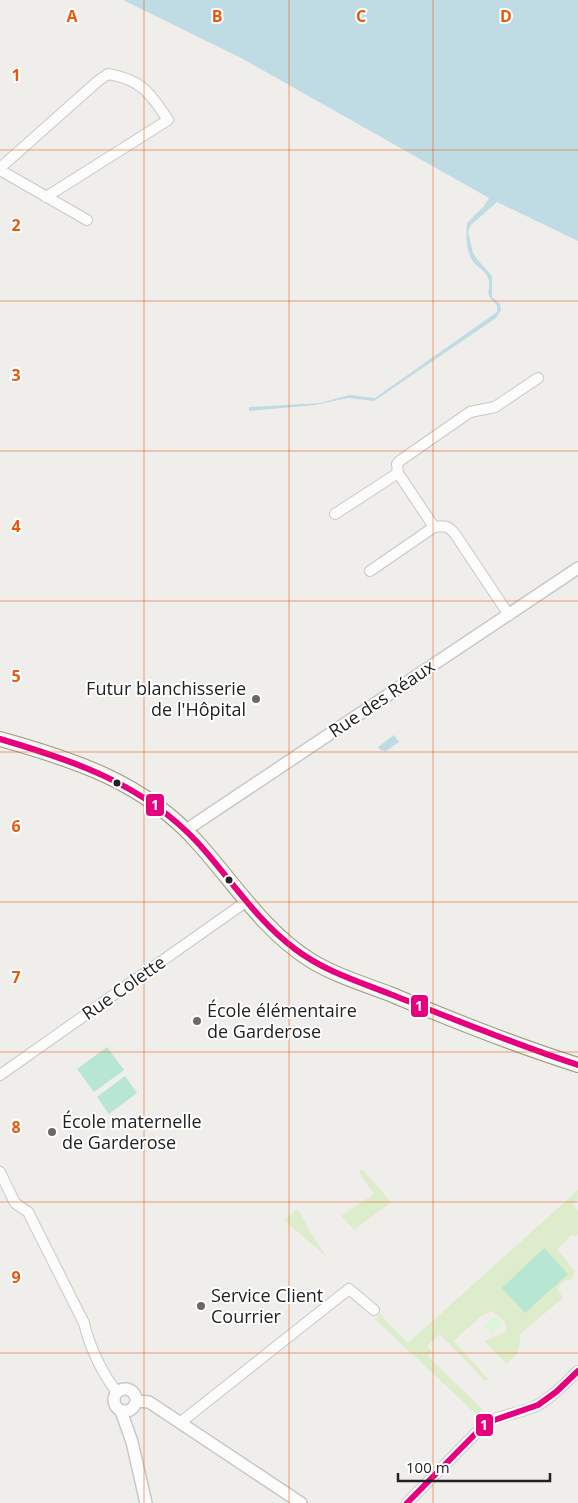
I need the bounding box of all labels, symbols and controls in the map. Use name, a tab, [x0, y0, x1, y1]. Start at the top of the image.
text: A	[66, 5, 78, 27]
text: B	[212, 5, 222, 27]
text: C	[356, 5, 366, 27]
text: D	[500, 5, 512, 27]
text: 1	[11, 64, 21, 86]
text: 2	[11, 214, 21, 236]
text: 3	[11, 364, 21, 386]
text: 4	[11, 515, 21, 537]
street label: Rue des Réaux	[324, 654, 440, 743]
text: 5	[11, 665, 21, 687]
place label: Futur blanchisserie de l'Hôpital	[86, 676, 246, 721]
marker: Futur blanchisserie de l'Hôpital	[250, 693, 262, 705]
unlabelled marker	[112, 778, 122, 788]
line badge: 1	[145, 793, 165, 817]
text: 1	[151, 795, 159, 814]
text: 6	[11, 815, 21, 837]
unlabelled marker	[224, 875, 234, 885]
street label: Rue Colette	[77, 950, 170, 1025]
text: 7	[11, 966, 21, 988]
line badge: 1	[410, 994, 429, 1018]
text: 1	[415, 996, 423, 1015]
place label: École élémentaire de Garderose	[207, 998, 357, 1043]
marker: École élémentaire de Garderose	[191, 1015, 203, 1027]
place label: École maternelle de Garderose	[62, 1109, 202, 1154]
text: 8	[11, 1116, 21, 1138]
marker: École maternelle de Garderose	[46, 1126, 58, 1138]
text: 9	[11, 1266, 21, 1288]
place label: Service Client Courrier	[211, 1283, 323, 1328]
marker: Service Client Courrier	[195, 1300, 207, 1312]
line badge: 1	[475, 1413, 494, 1437]
text: 1	[480, 1415, 488, 1434]
scale bar	[398, 1450, 550, 1482]
text: 100 m	[406, 1457, 450, 1477]

